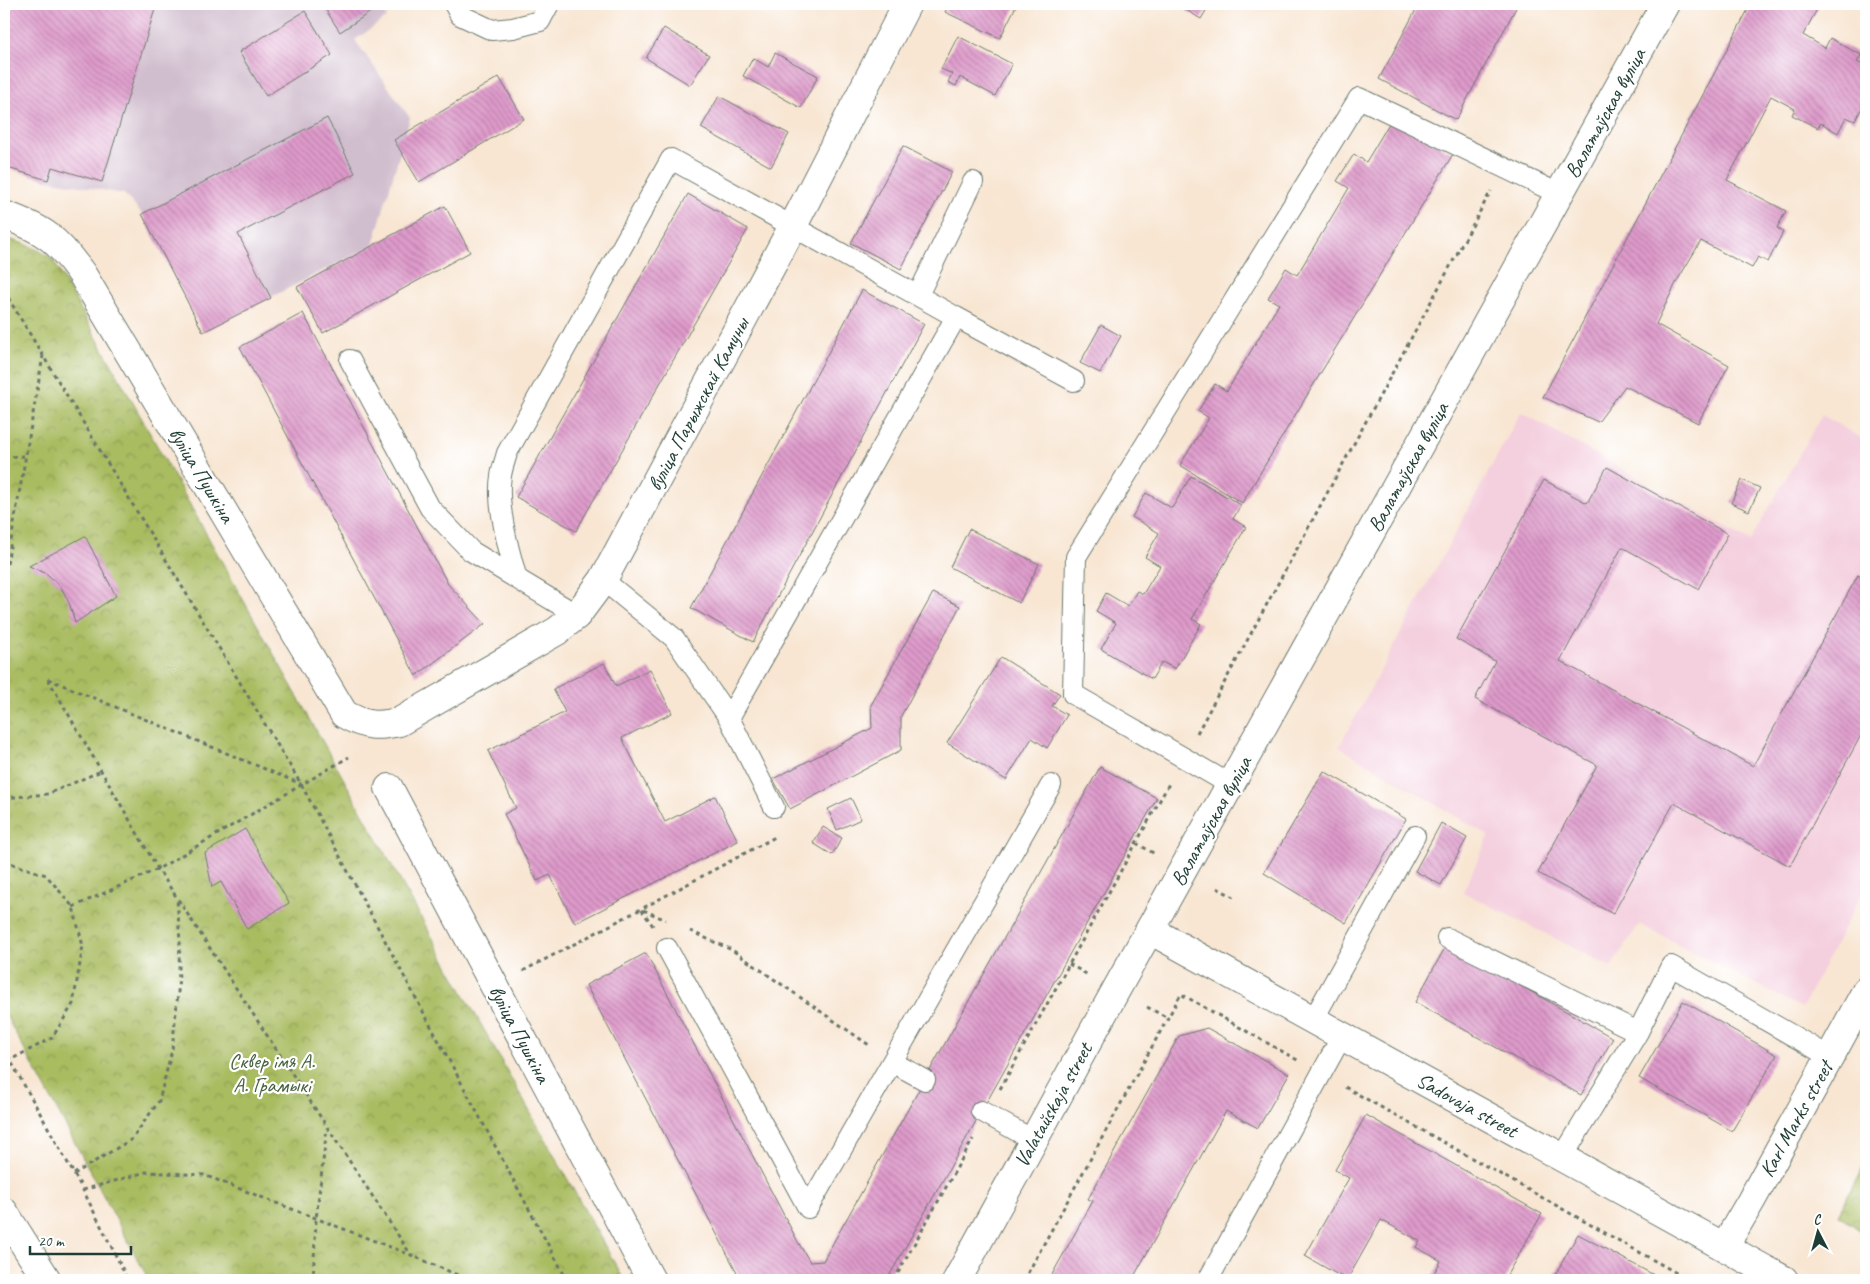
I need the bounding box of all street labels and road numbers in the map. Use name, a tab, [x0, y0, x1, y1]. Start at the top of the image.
street label: Валатаўская вуліца	[1559, 42, 1652, 182]
street label: вуліца Парыжскай Камуны	[641, 311, 756, 495]
street label: Валатаўская вуліца	[1362, 396, 1455, 536]
street label: вуліца Пушкіна	[163, 422, 242, 529]
street label: Валатаўская вуліца	[1165, 750, 1258, 890]
street label: вуліца Пушкіна	[483, 981, 557, 1089]
street label: Valataŭskaja street	[1008, 1037, 1099, 1172]
street label: Karl Marks street	[1754, 1054, 1840, 1181]
street label: Sadovaja street	[1412, 1067, 1524, 1144]

